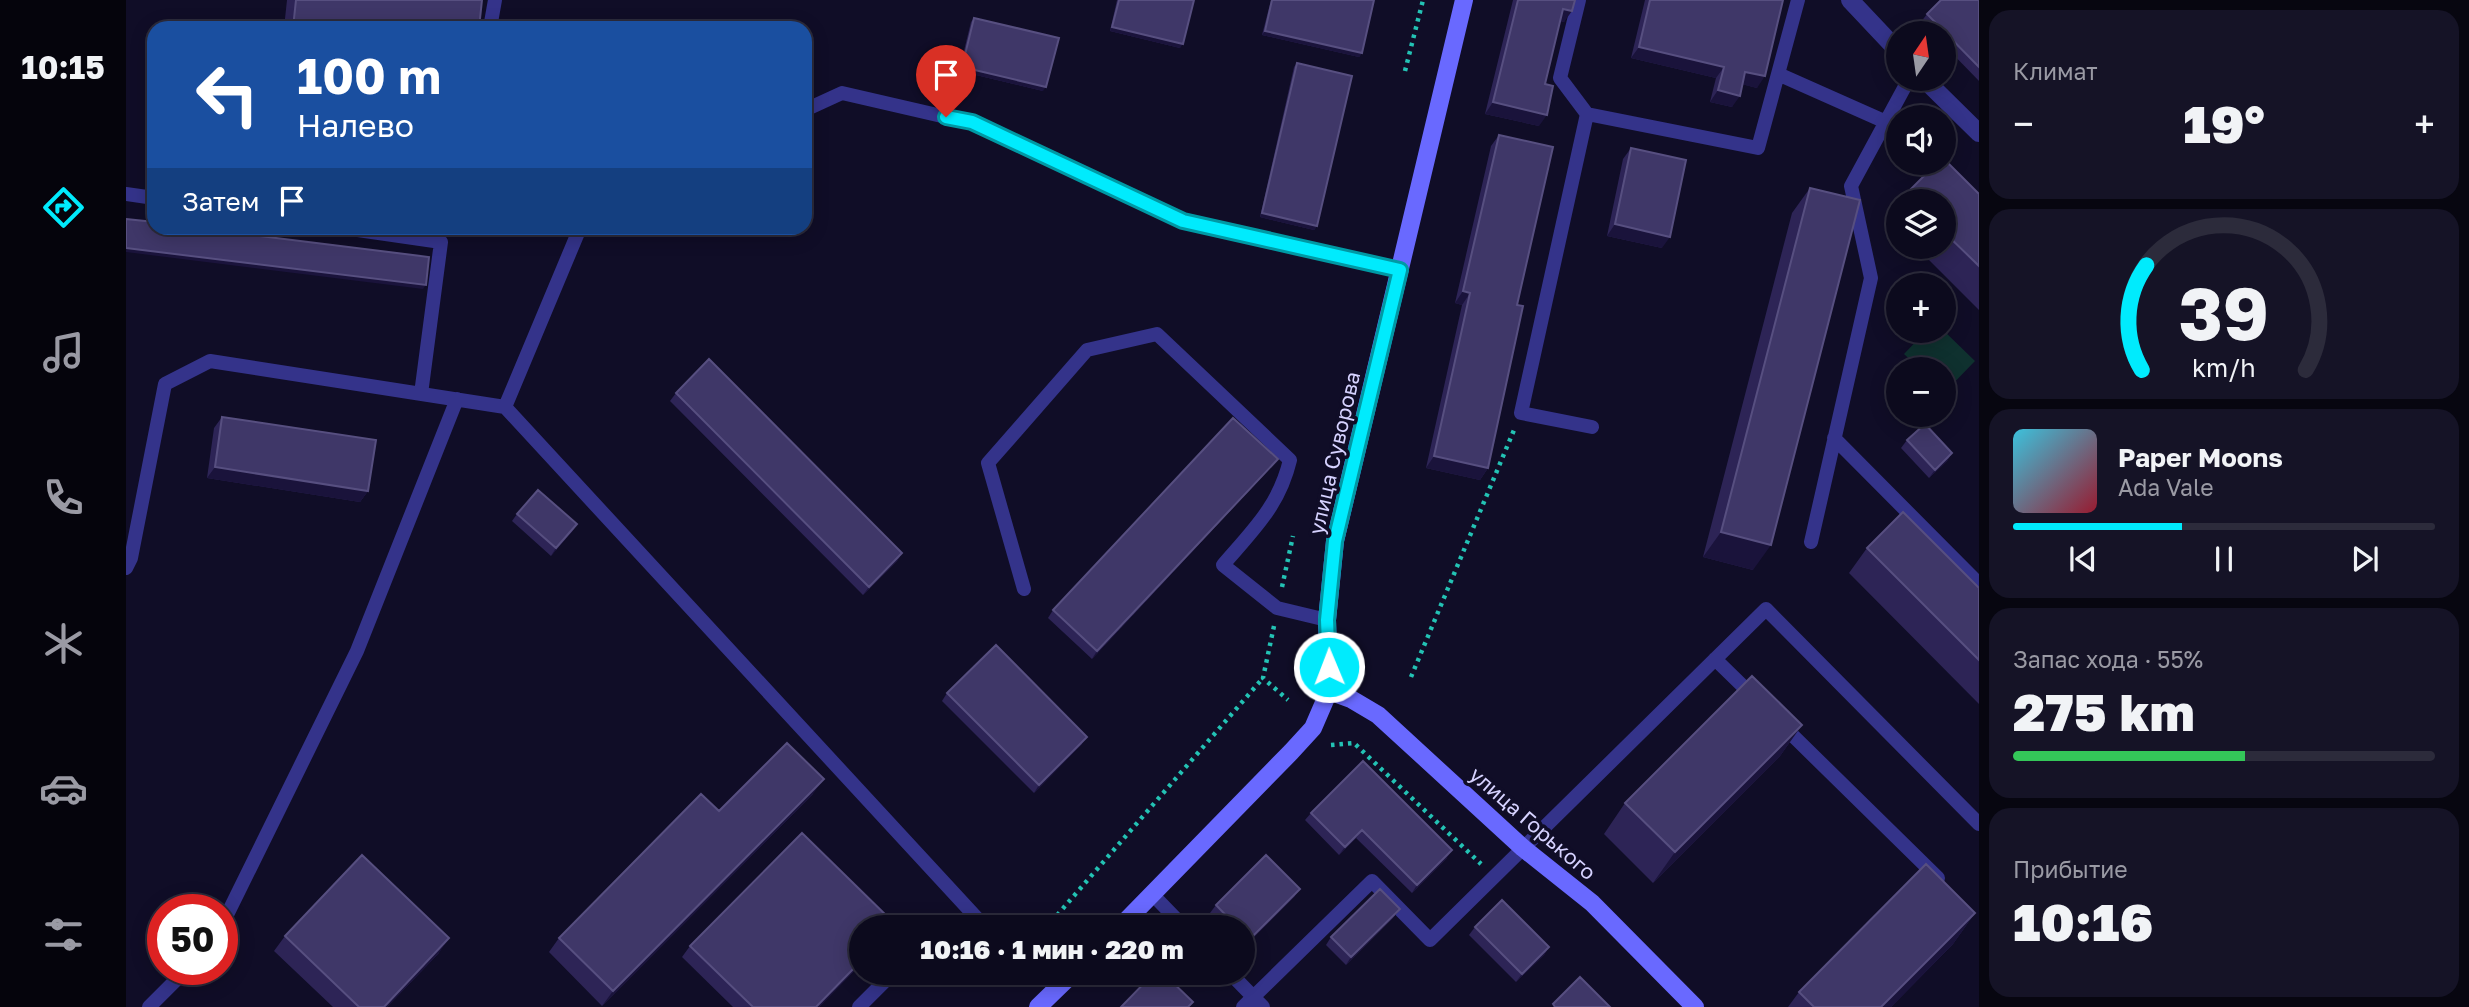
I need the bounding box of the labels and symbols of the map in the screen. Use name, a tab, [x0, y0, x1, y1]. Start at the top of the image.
north arrow	[1886, 21, 1956, 91]
pin	[916, 45, 976, 117]
street label: улица Суворова	[1303, 369, 1365, 537]
position arrow	[1292, 630, 1366, 704]
street label: улица Горького	[1464, 761, 1602, 885]
speed limit sign: 50	[147, 894, 238, 985]

